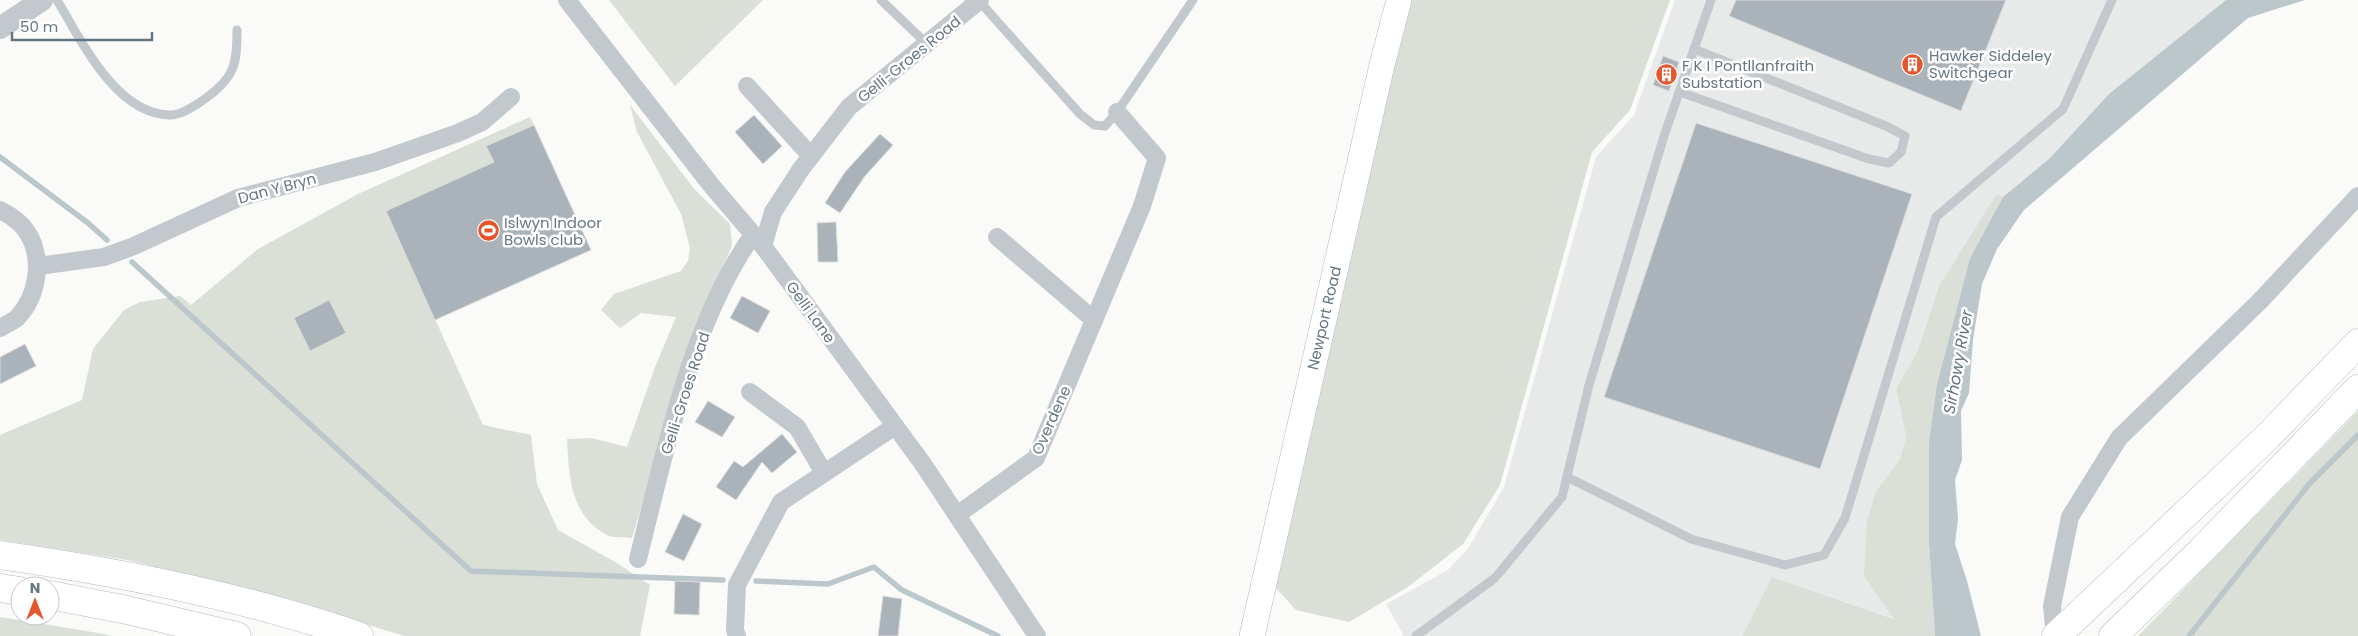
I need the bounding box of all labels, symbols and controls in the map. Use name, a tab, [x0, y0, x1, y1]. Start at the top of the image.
scale bar	[12, 10, 152, 42]
street label: Gelli-Groes Road	[853, 11, 965, 107]
text: 50 m	[20, 16, 58, 37]
place label: Hawker Siddeley Switchgear	[1929, 45, 2053, 83]
building icon: Hawker Siddeley Switchgear	[1901, 52, 1925, 76]
place label: F K I Pontllanfraith Substation	[1682, 55, 1814, 93]
building icon: F K I Pontllanfraith Substation	[1654, 62, 1678, 86]
street label: Dan Y Bryn	[236, 168, 318, 208]
place label: Islwyn Indoor Bowls club	[504, 212, 602, 250]
sports icon: Islwyn Indoor Bowls club	[476, 219, 500, 243]
street label: Newport Road	[1302, 264, 1346, 372]
street label: Gelli Lane	[781, 277, 841, 347]
water label: Sirhowy River	[1938, 307, 1979, 416]
street label: Gelli-Groes Road	[655, 329, 715, 457]
street label: Overdene	[1026, 382, 1076, 458]
north arrow	[10, 576, 60, 626]
text: N	[30, 578, 40, 598]

